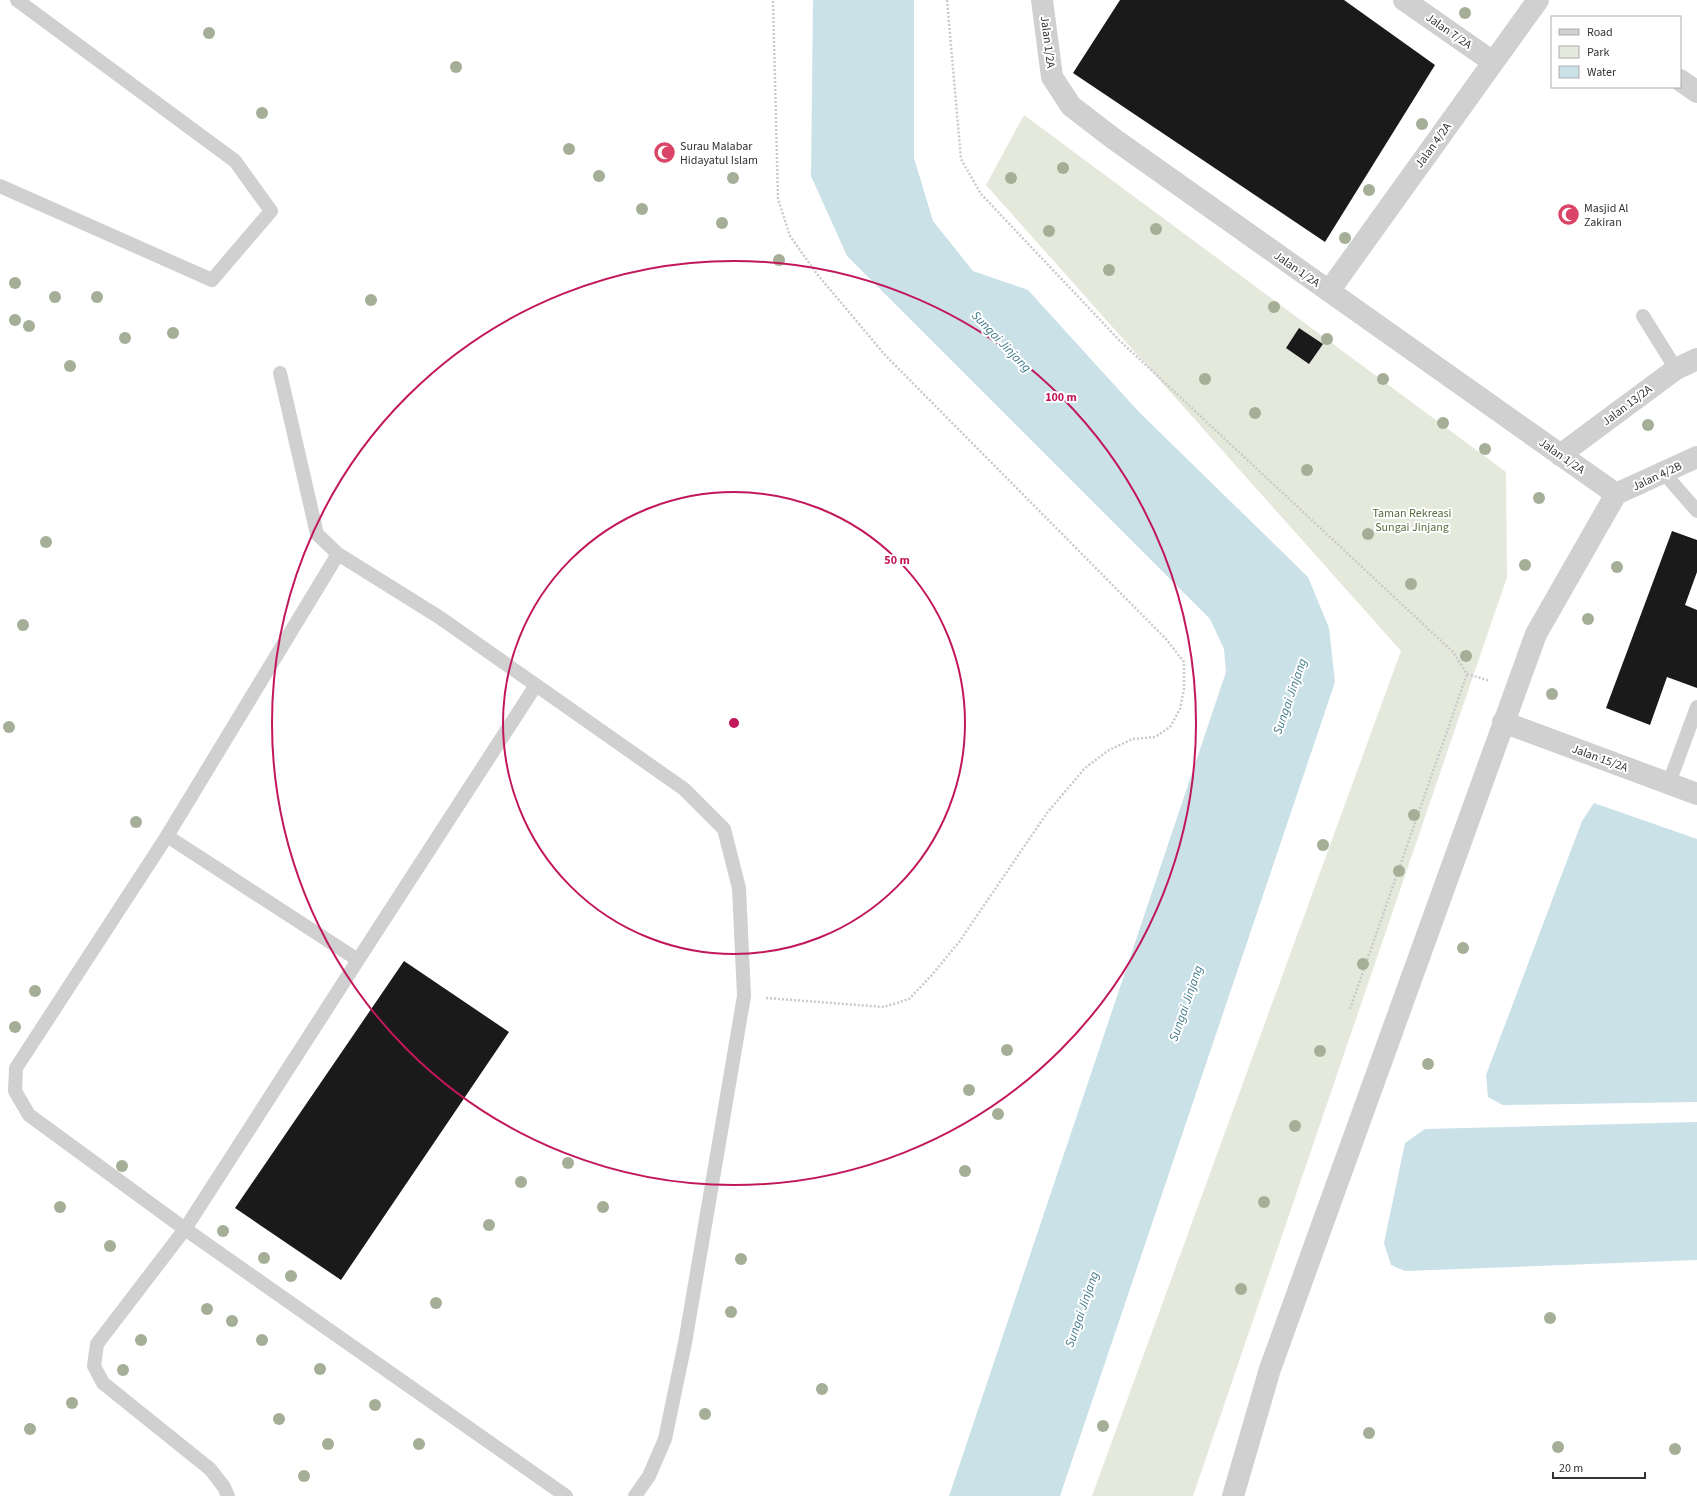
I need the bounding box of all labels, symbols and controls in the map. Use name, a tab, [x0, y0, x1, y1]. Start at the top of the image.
street label: Jalan 7/2A	[1422, 9, 1475, 54]
street label: Jalan 1/2A	[1036, 15, 1059, 70]
legend	[1551, 16, 1681, 88]
text: Road	[1587, 24, 1613, 41]
text: Park	[1587, 44, 1609, 61]
text: Water	[1587, 64, 1617, 81]
street label: Jalan 4/2A	[1411, 119, 1456, 172]
place label: Surau Malabar Hidayatul Islam	[680, 138, 758, 169]
mosque icon: Surau Malabar Hidayatul Islam	[652, 140, 678, 166]
place label: Masjid Al Zakiran	[1584, 200, 1628, 231]
mosque icon: Masjid Al Zakiran	[1556, 202, 1582, 228]
street label: Jalan 1/2A	[1270, 247, 1323, 292]
water label: Sungai Jinjang	[967, 307, 1035, 377]
street label: Jalan 13/2A	[1599, 381, 1656, 430]
text: 100 m	[1045, 389, 1077, 406]
street label: Jalan 1/2A	[1535, 434, 1588, 479]
street label: Jalan 4/2B	[1630, 458, 1685, 495]
park label: Taman Rekreasi Sungai Jinjang	[1372, 505, 1452, 536]
text: 50 m	[884, 552, 910, 569]
water label: Sungai Jinjang	[1269, 656, 1311, 737]
centre of rings	[727, 716, 741, 730]
street label: Jalan 15/2A	[1569, 740, 1631, 777]
water label: Sungai Jinjang	[1165, 963, 1207, 1044]
water label: Sungai Jinjang	[1061, 1269, 1103, 1350]
scale bar	[1553, 1454, 1645, 1480]
text: 20 m	[1559, 1460, 1583, 1477]

